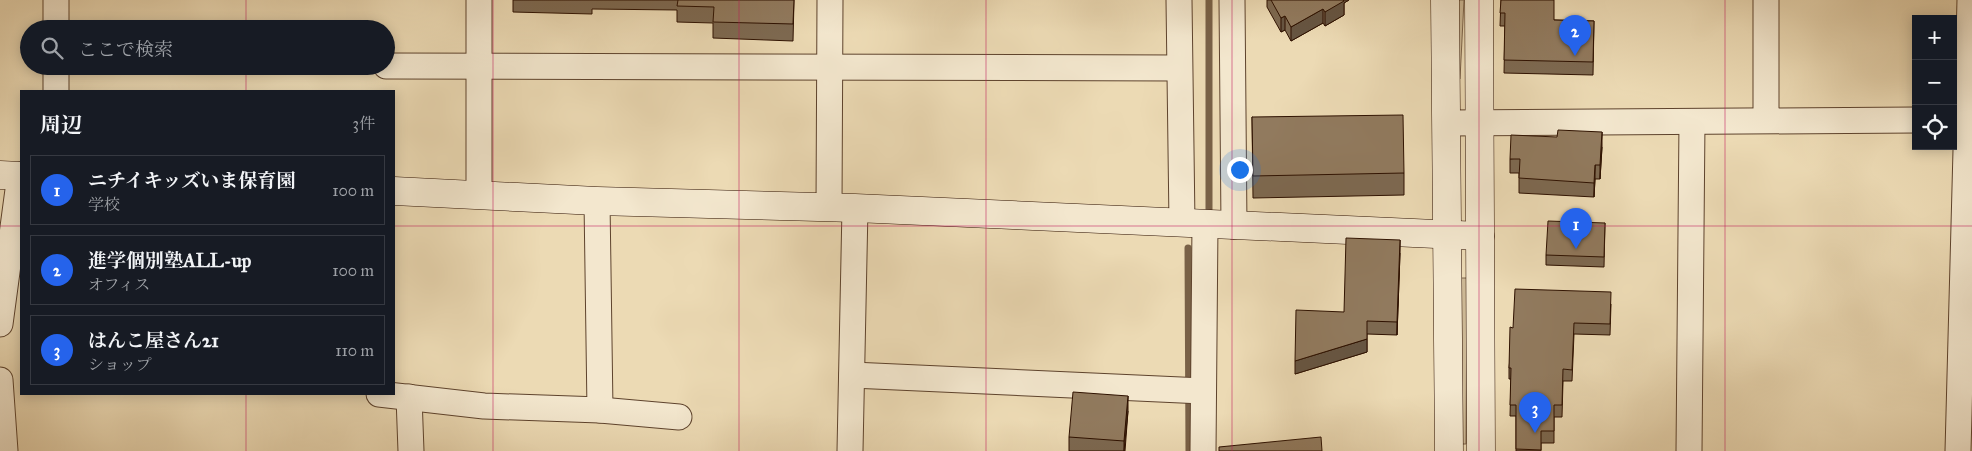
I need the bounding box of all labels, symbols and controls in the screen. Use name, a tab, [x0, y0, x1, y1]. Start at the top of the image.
pin: 2	[1559, 15, 1591, 56]
map controls	[1912, 15, 1957, 150]
button: +	[1912, 15, 1957, 60]
search box	[20, 20, 395, 75]
icon: search	[38, 34, 66, 62]
text: ここで検索	[78, 38, 173, 61]
button: −	[1912, 60, 1957, 105]
button: locate	[1912, 105, 1957, 150]
text: 周辺	[40, 112, 82, 138]
text: 3件	[353, 114, 375, 133]
your location	[1227, 157, 1253, 183]
text: ニチイキッズいま保育園	[88, 169, 295, 192]
text: 1	[54, 181, 60, 200]
text: 100 m	[332, 181, 374, 200]
text: 学校	[88, 195, 120, 214]
pin: 1	[1560, 208, 1592, 249]
text: 進学個別塾ALL-up	[88, 249, 251, 272]
text: 2	[53, 261, 61, 280]
text: 100 m	[332, 261, 374, 280]
text: オフィス	[88, 275, 150, 294]
text: はんこ屋さん21	[88, 329, 219, 352]
text: 3	[54, 341, 60, 360]
text: 110 m	[335, 341, 374, 360]
text: ショップ	[88, 355, 152, 374]
pin: 3	[1519, 392, 1551, 433]

